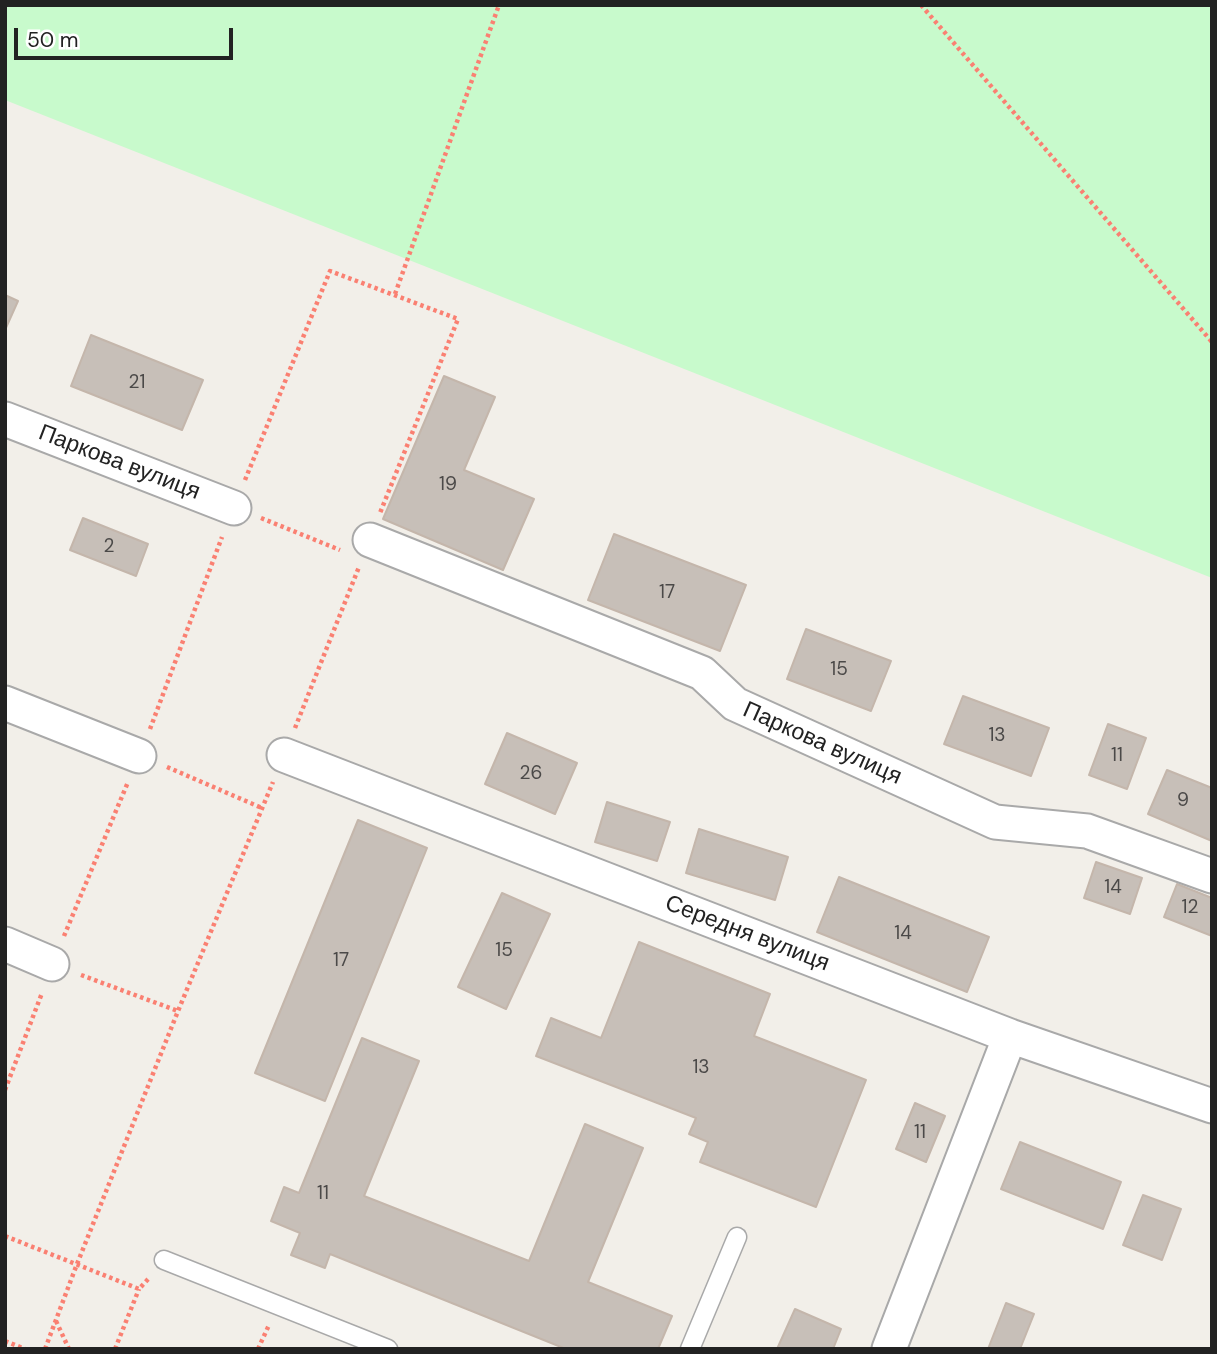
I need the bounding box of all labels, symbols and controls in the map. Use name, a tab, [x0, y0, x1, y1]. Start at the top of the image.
scale bar	[18, 14, 236, 58]
text: 50 m	[27, 26, 78, 54]
house number: 21	[129, 372, 145, 394]
street label: Паркова вулиця	[34, 420, 204, 506]
house number: 19	[439, 474, 457, 496]
house number: 2	[104, 536, 114, 558]
house number: 17	[659, 582, 675, 604]
house number: 15	[830, 659, 848, 681]
street label: Паркова вулиця	[738, 697, 906, 791]
house number: 13	[988, 725, 1006, 747]
house number: 11	[1111, 745, 1123, 767]
house number: 26	[520, 763, 542, 785]
house number: 9	[1177, 790, 1189, 812]
house number: 14	[1104, 877, 1122, 899]
street label: Середня вулиця	[661, 890, 833, 978]
house number: 12	[1182, 897, 1198, 919]
house number: 14	[894, 923, 912, 945]
house number: 15	[495, 940, 513, 962]
house number: 17	[333, 950, 349, 972]
house number: 13	[692, 1057, 710, 1079]
house number: 11	[914, 1122, 926, 1144]
house number: 11	[317, 1183, 329, 1205]

